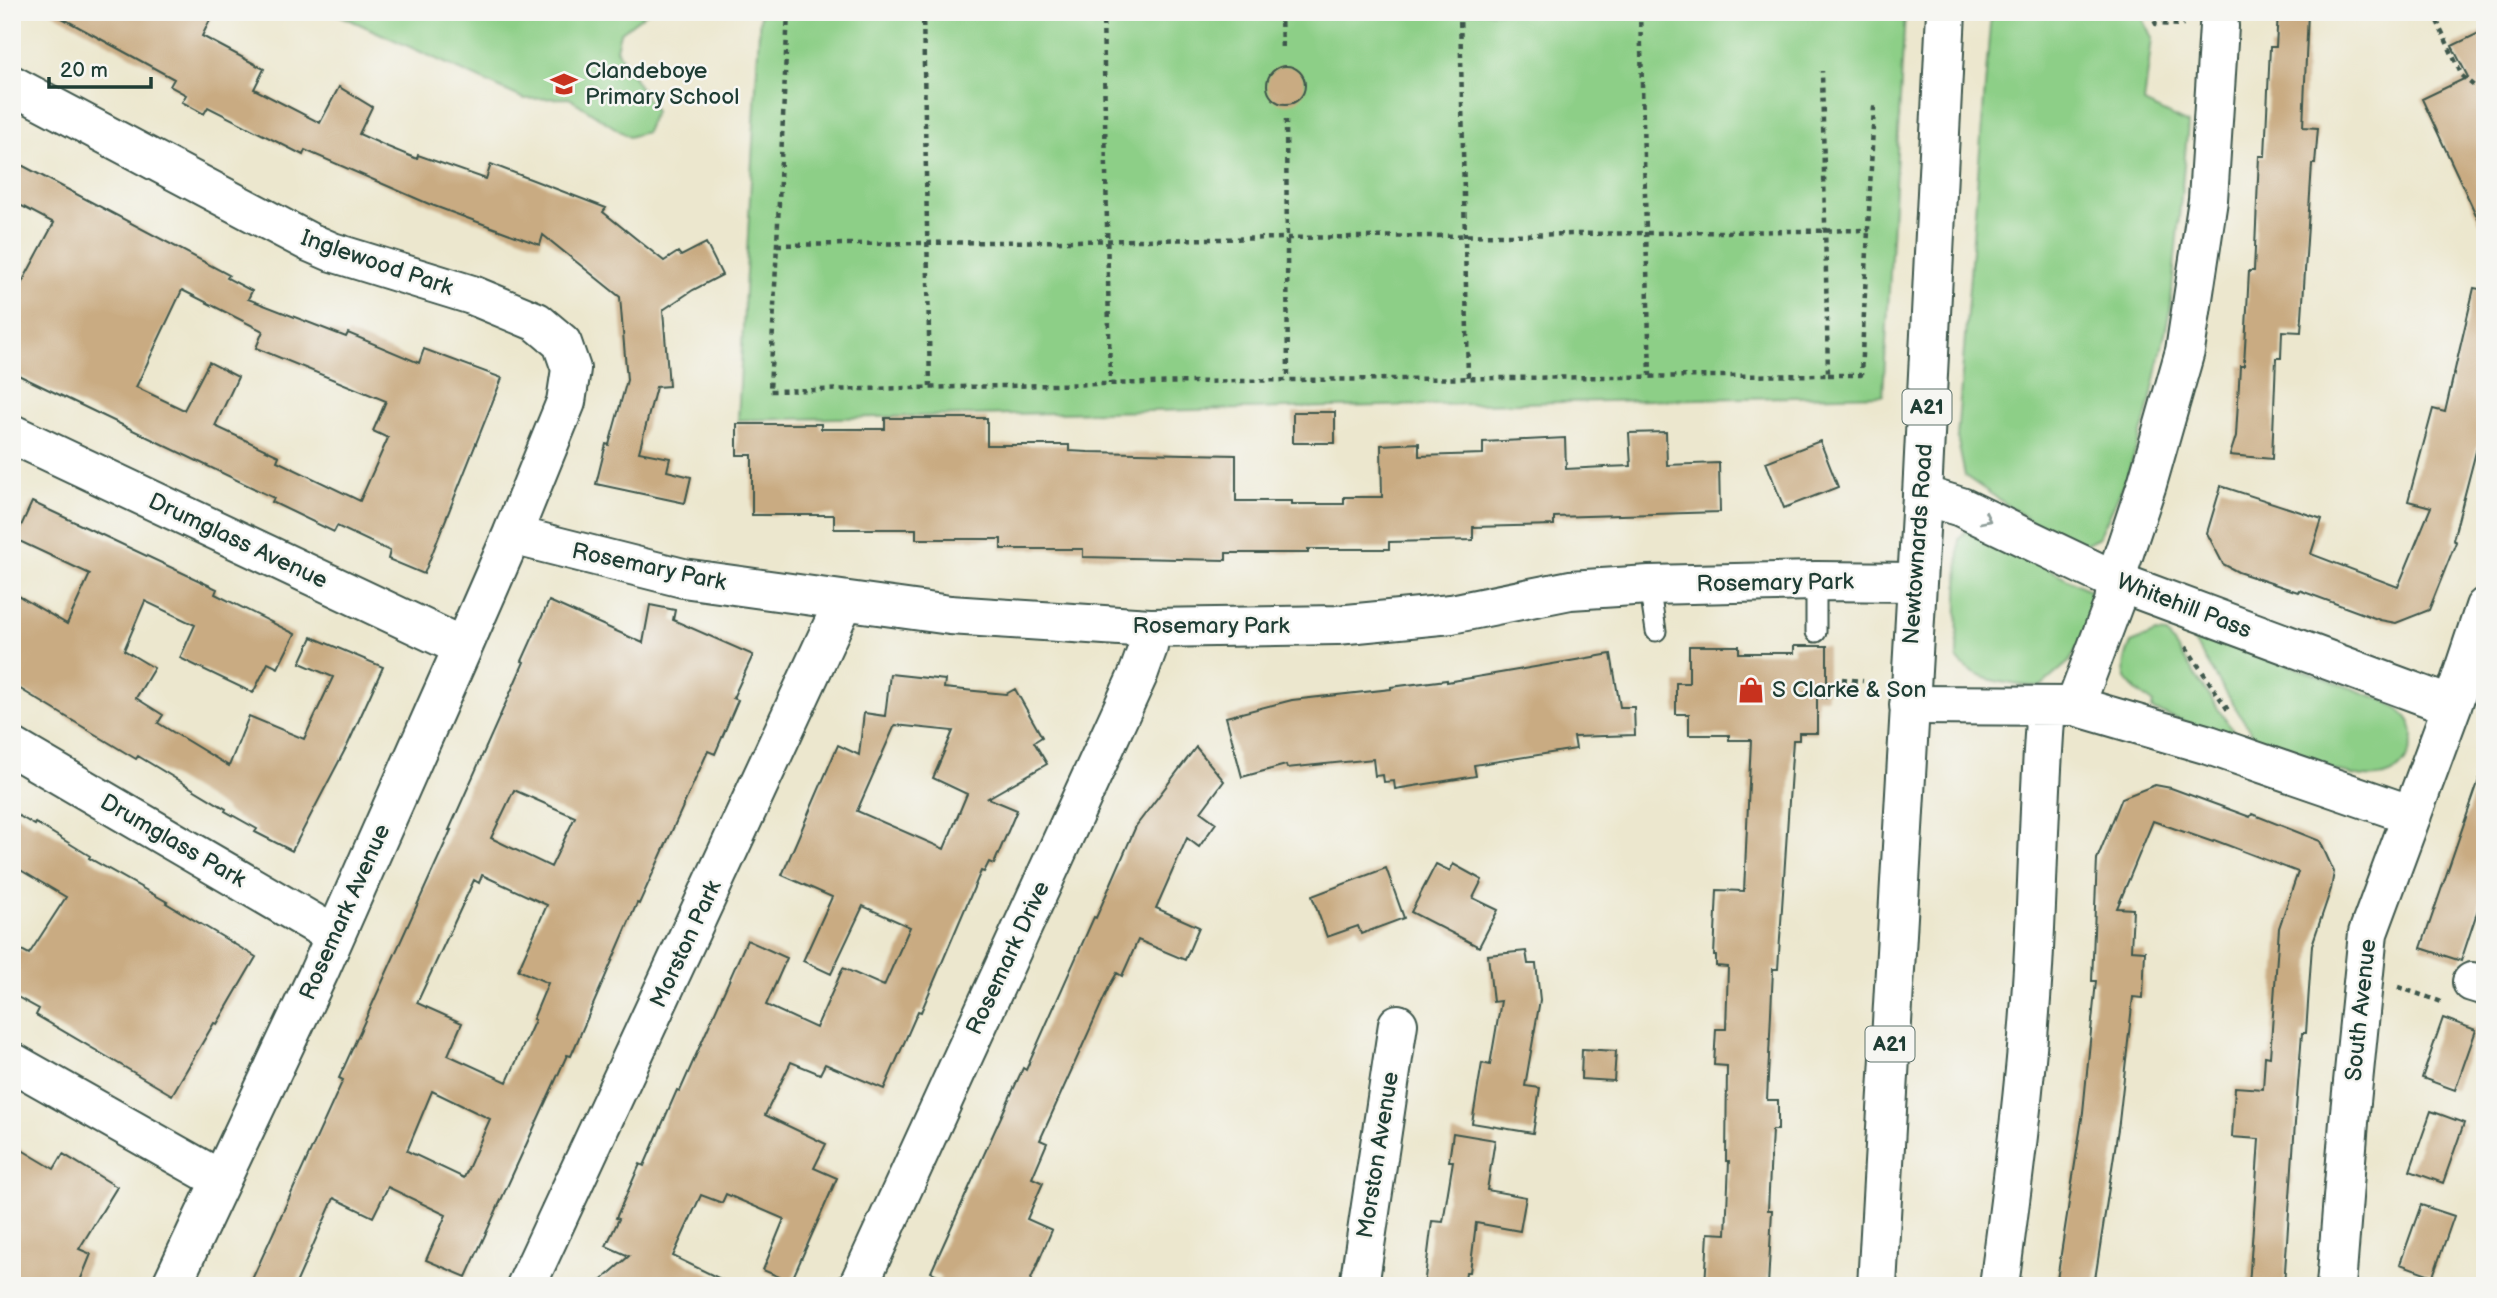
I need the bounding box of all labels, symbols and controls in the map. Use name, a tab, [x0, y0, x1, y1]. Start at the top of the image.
scale bar	[49, 46, 150, 90]
place label: Clandeboye Primary School	[585, 57, 739, 111]
text: 20 m	[60, 58, 108, 83]
school or university icon: Clandeboye Primary School	[549, 69, 579, 99]
street label: Inglewood Park	[297, 224, 457, 302]
road number: A21	[1902, 390, 1952, 424]
street label: Newtownards Road	[1897, 443, 1939, 645]
street label: Drumglass Avenue	[144, 487, 332, 595]
one-way arrow	[1979, 510, 1991, 524]
street label: Rosemary Park	[569, 537, 729, 597]
street label: Whitehill Pass	[2113, 567, 2255, 645]
street label: Rosemary Park	[1696, 568, 1855, 598]
street label: Rosemary Park	[1132, 612, 1290, 640]
shop icon: S Clarke & Son	[1736, 675, 1766, 705]
place label: S Clarke & Son	[1772, 676, 1926, 704]
street label: Drumglass Park	[95, 788, 251, 894]
street label: Rosemark Avenue	[294, 820, 396, 1004]
street label: Morston Park	[644, 875, 728, 1012]
street label: Rosemark Drive	[960, 877, 1056, 1039]
street label: South Avenue	[2340, 938, 2382, 1082]
road number: A21	[1866, 1026, 1914, 1062]
street label: Morston Avenue	[1351, 1070, 1405, 1240]

